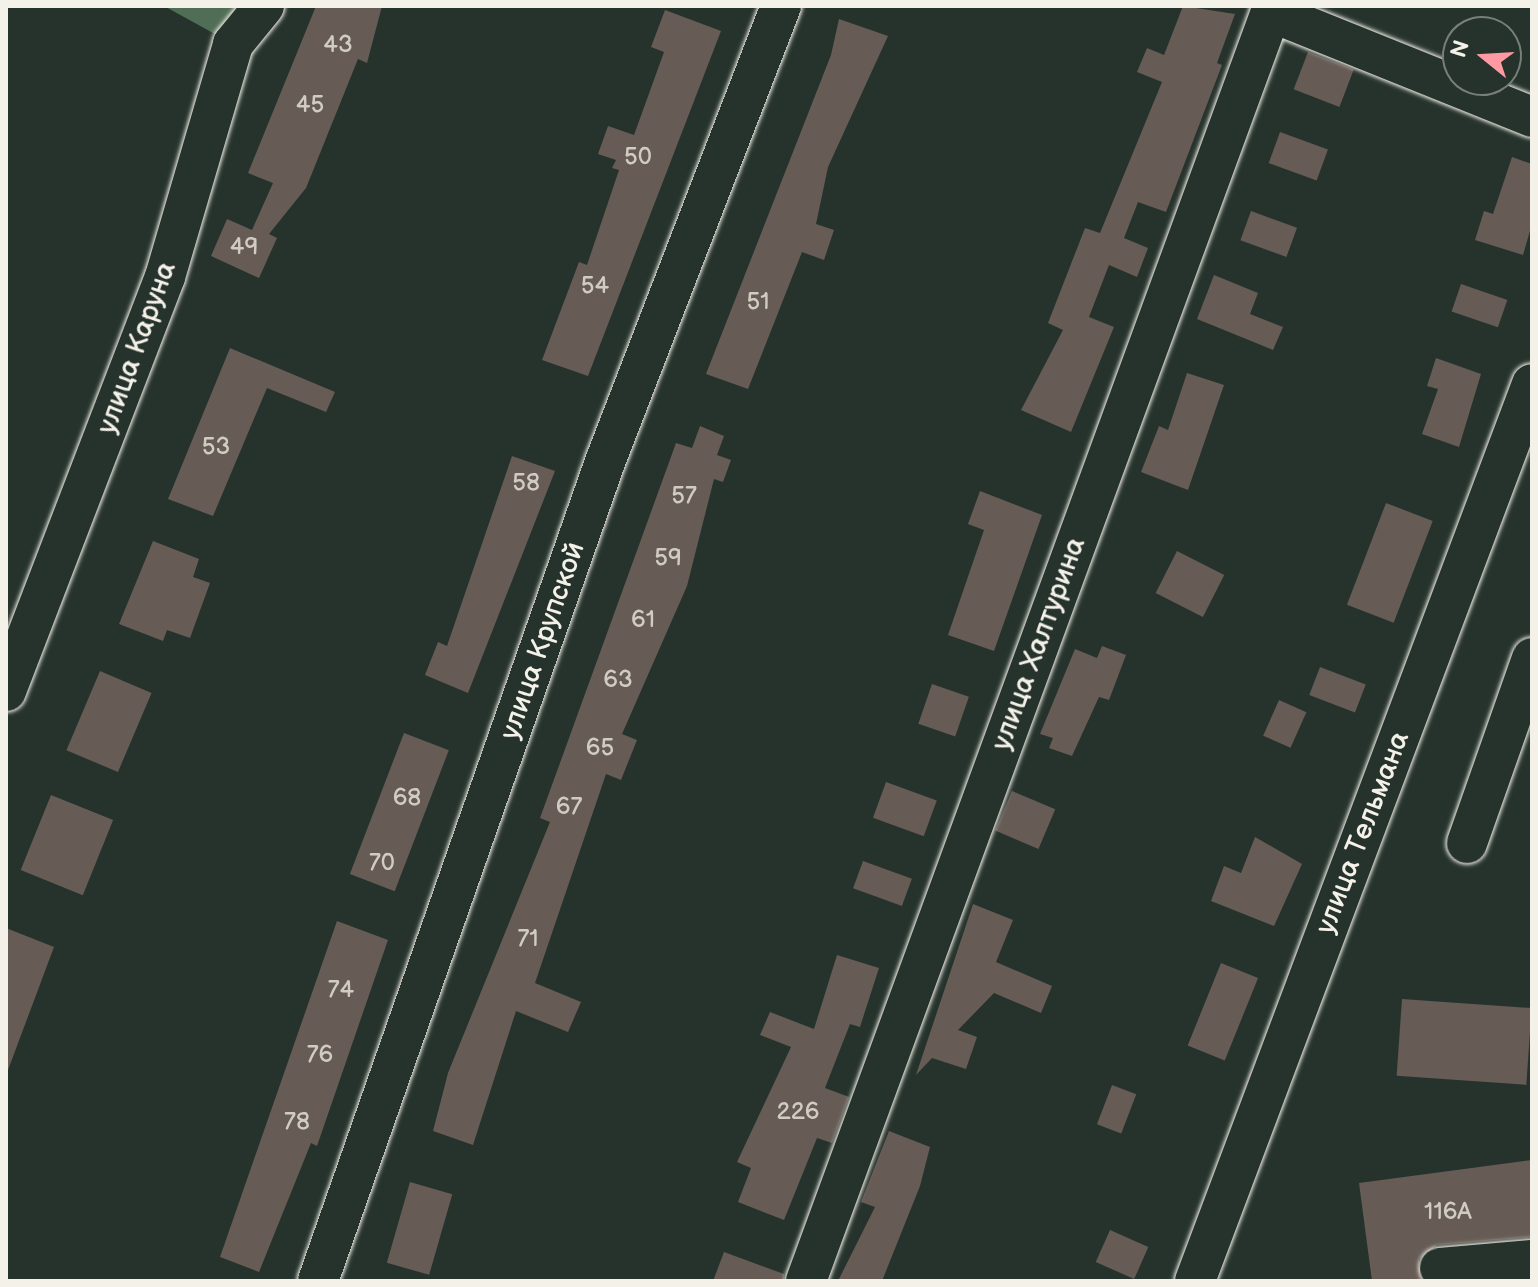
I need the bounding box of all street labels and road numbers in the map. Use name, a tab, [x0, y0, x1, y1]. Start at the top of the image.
street label: улица Каруна	[90, 257, 184, 439]
street label: улица Халтурина	[985, 533, 1093, 755]
street label: улица Крупской	[493, 538, 593, 744]
street label: улица Тельмана	[1309, 727, 1417, 939]

